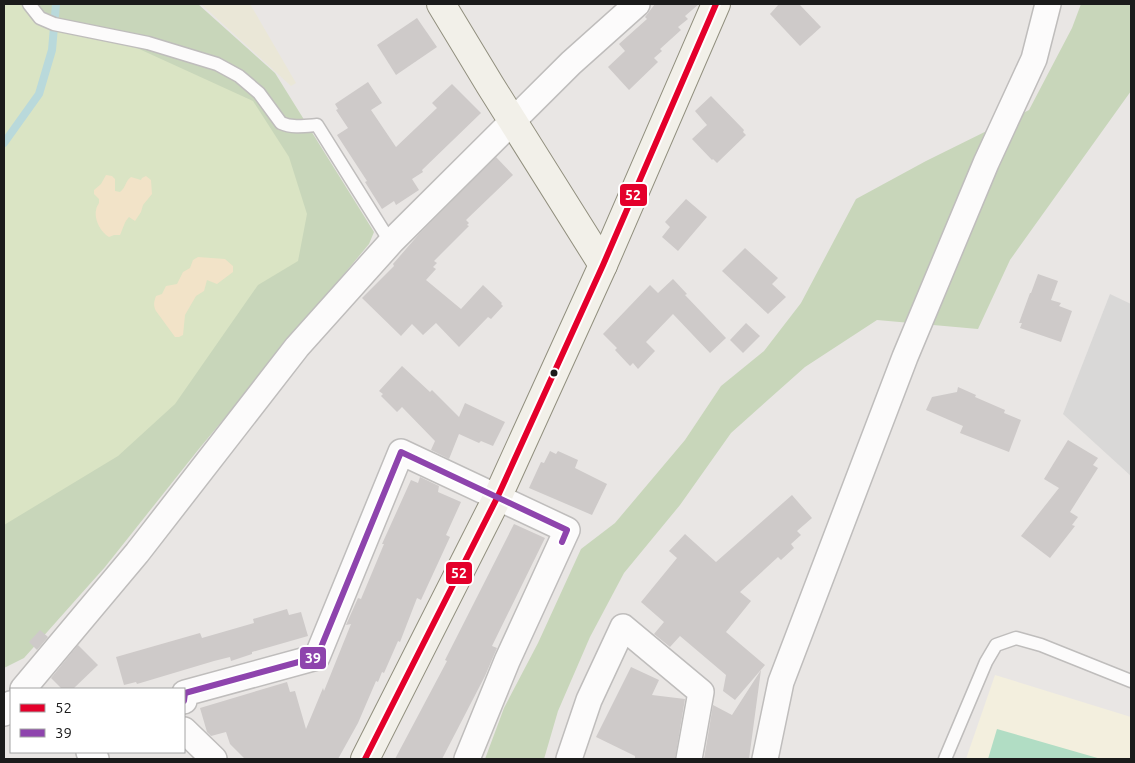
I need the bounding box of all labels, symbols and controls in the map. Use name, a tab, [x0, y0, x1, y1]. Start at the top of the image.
line badge: 52	[619, 183, 648, 207]
text: 52	[625, 187, 641, 203]
unlabelled marker	[549, 368, 559, 378]
line badge: 52	[445, 561, 473, 585]
text: 52	[451, 565, 467, 581]
line badge: 39	[299, 646, 327, 670]
text: 39	[305, 650, 321, 666]
legend	[10, 688, 185, 753]
text: 52	[55, 699, 72, 716]
text: 39	[55, 724, 72, 741]

